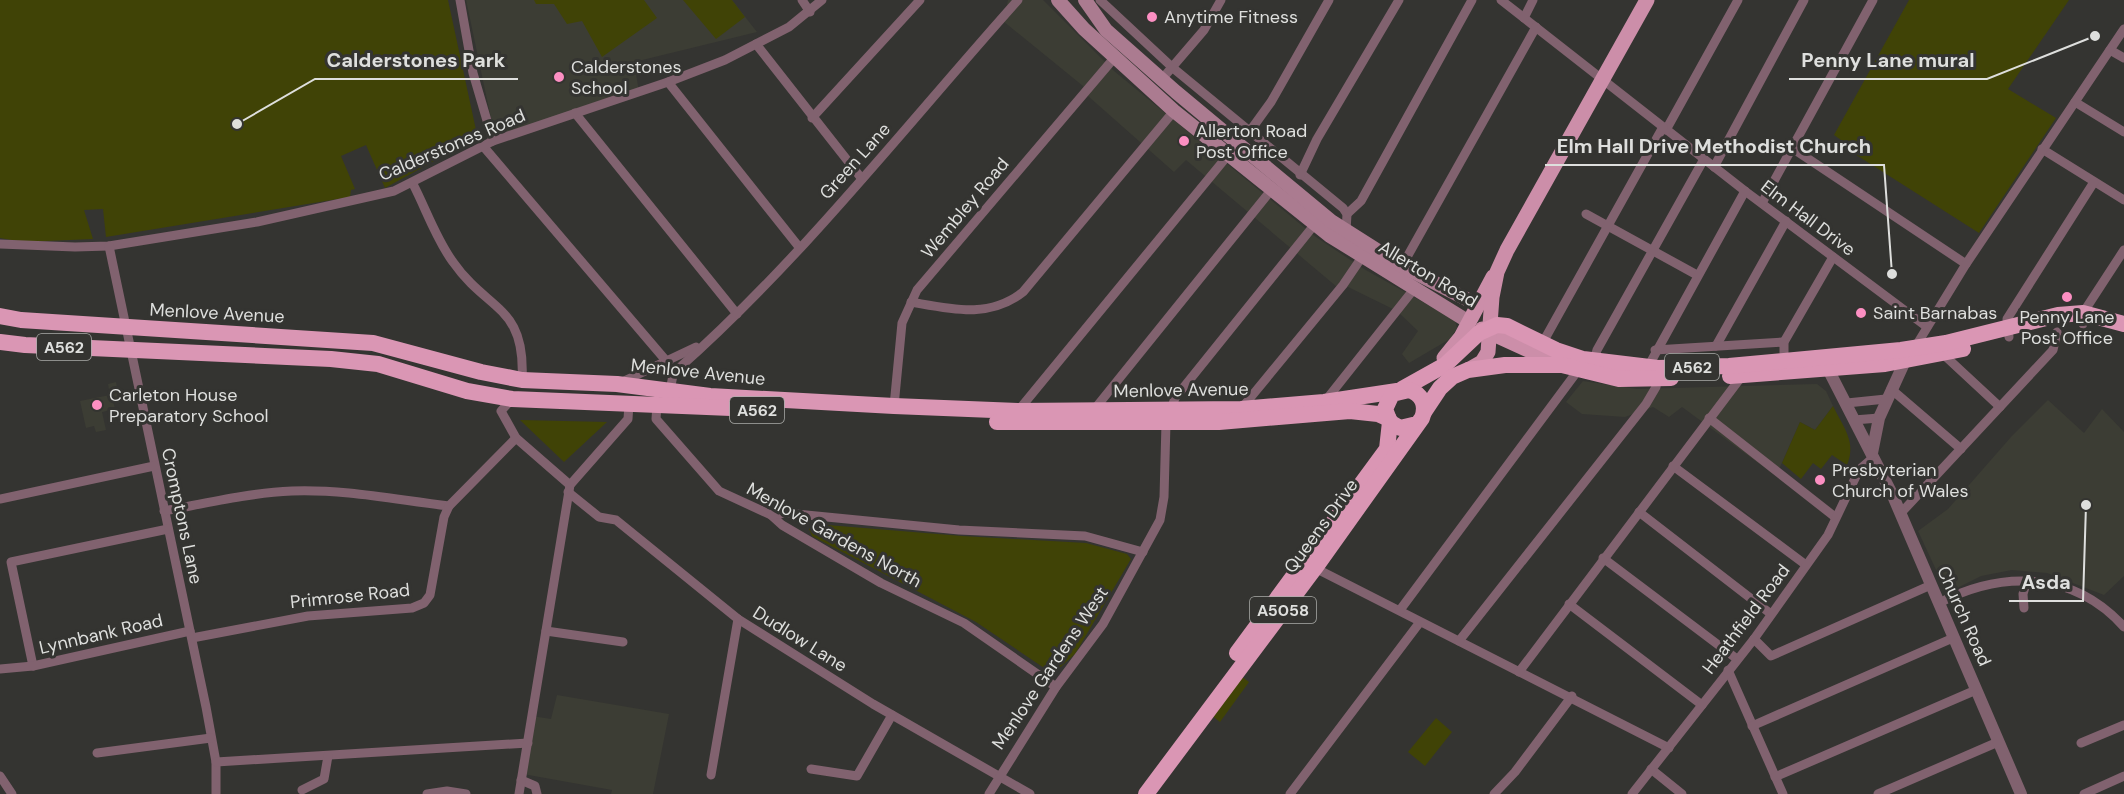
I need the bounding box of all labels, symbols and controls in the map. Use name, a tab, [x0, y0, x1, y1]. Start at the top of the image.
place label: Anytime Fitness	[1164, 5, 1298, 29]
marker: Anytime Fitness	[1145, 10, 1159, 24]
callout: Calderstones Park	[315, 41, 518, 79]
callout: Penny Lane mural	[1789, 41, 1987, 79]
text: Calderstones Park	[327, 47, 506, 73]
text: Penny Lane mural	[1801, 47, 1975, 73]
place label: Calderstones School	[571, 55, 682, 100]
marker: Calderstones School	[552, 70, 566, 84]
street label: Calderstones Road	[375, 103, 529, 187]
street label: Green Lane	[814, 118, 896, 204]
place label: Allerton Road Post Office	[1196, 119, 1307, 164]
callout: Elm Hall Drive Methodist Church	[1545, 127, 1884, 165]
text: Elm Hall Drive Methodist Church	[1557, 133, 1871, 159]
marker: Allerton Road Post Office	[1177, 134, 1191, 148]
street label: Wembley Road	[916, 153, 1014, 263]
street label: Elm Hall Drive	[1756, 175, 1860, 261]
street label: Allerton Road	[1374, 235, 1482, 313]
marker: Penny Lane Post Office	[2060, 290, 2074, 304]
street label: Menlove Avenue	[149, 297, 285, 329]
place label: Saint Barnabas	[1873, 301, 1997, 325]
place label: Penny Lane Post Office	[2019, 305, 2115, 350]
marker: Saint Barnabas	[1854, 306, 1868, 320]
road number: A562	[37, 334, 91, 360]
street label: Menlove Avenue	[630, 353, 766, 391]
road number: A562	[1665, 354, 1719, 380]
street label: Menlove Avenue	[1113, 377, 1249, 403]
place label: Carleton House Preparatory School	[109, 383, 269, 428]
road number: A562	[730, 397, 784, 423]
marker: Carleton House Preparatory School	[90, 398, 104, 412]
street label: Cromptons Lane	[156, 446, 208, 586]
place label: Presbyterian Church of Wales	[1832, 458, 1969, 503]
marker: Presbyterian Church of Wales	[1813, 473, 1827, 487]
street label: Queens Drive	[1279, 474, 1363, 578]
street label: Menlove Gardens North	[742, 477, 926, 593]
street label: Heathfield Road	[1697, 559, 1795, 679]
street label: Church Road	[1931, 562, 1997, 670]
callout: Asda	[2009, 563, 2083, 601]
text: Asda	[2021, 569, 2071, 595]
street label: Primrose Road	[289, 578, 411, 614]
street label: Menlove Gardens West	[986, 582, 1114, 754]
road number: A5058	[1250, 597, 1316, 623]
street label: Dudlow Lane	[748, 601, 852, 677]
street label: Lynnbank Road	[37, 608, 165, 660]

